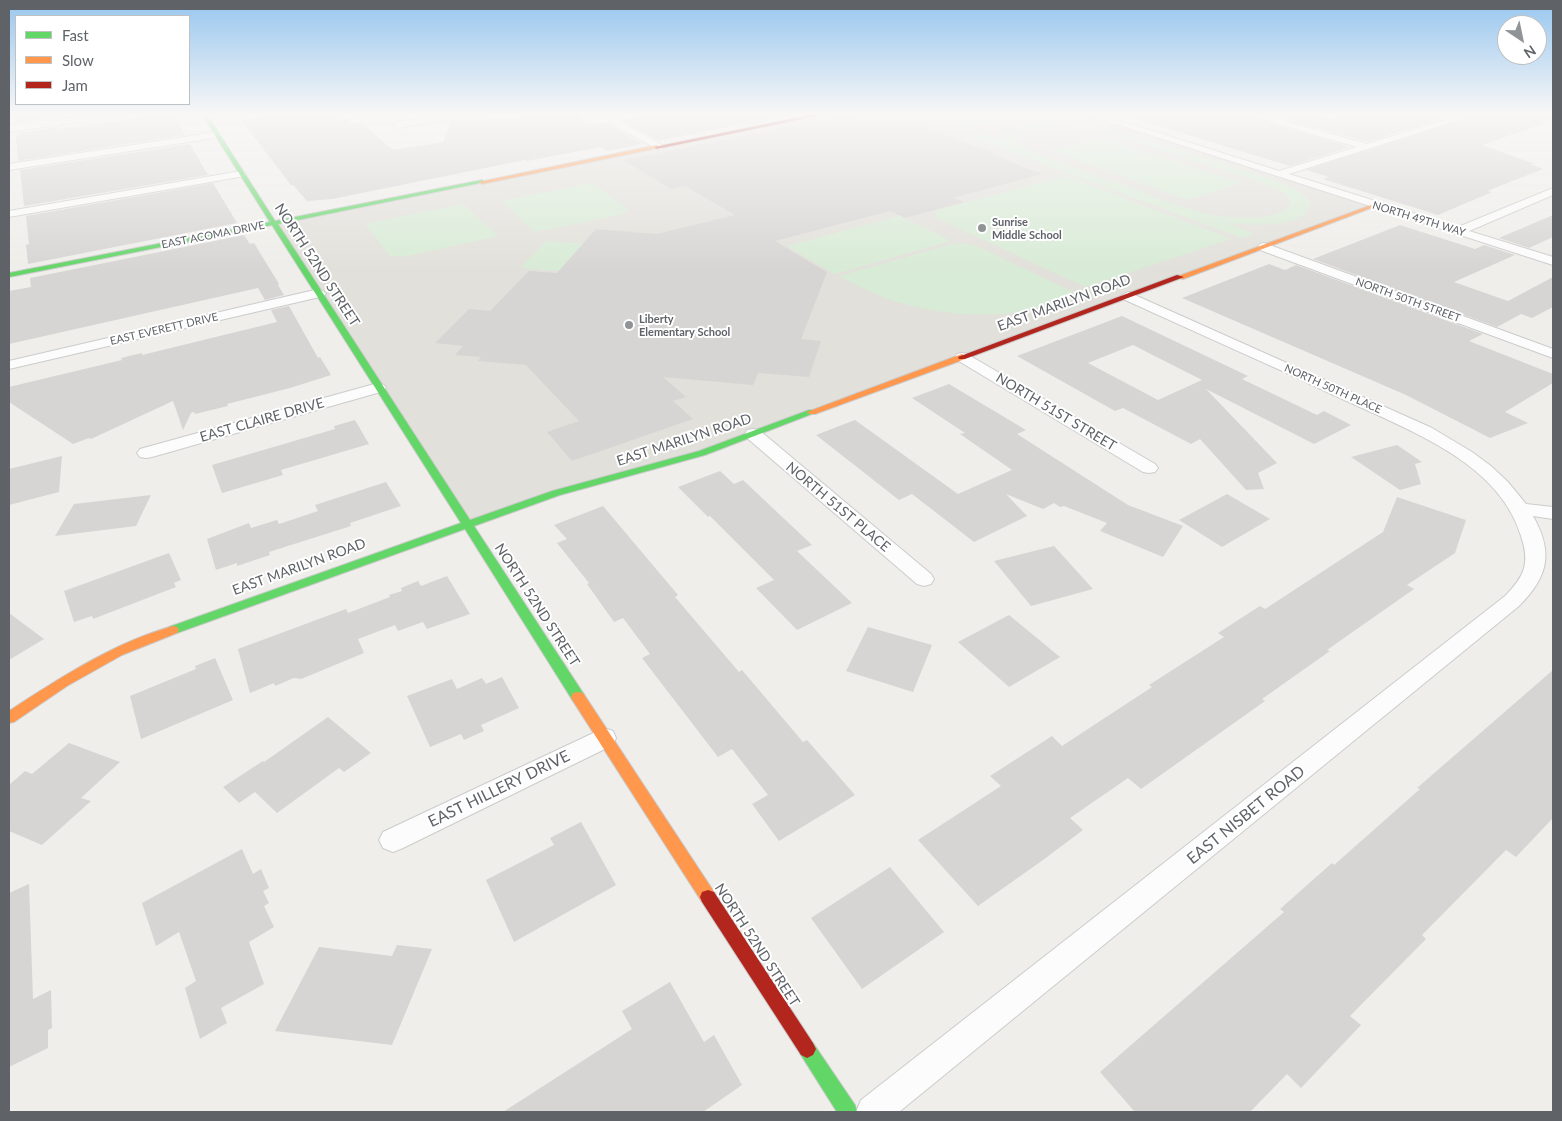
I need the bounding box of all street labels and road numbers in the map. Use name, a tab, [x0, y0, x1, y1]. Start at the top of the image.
street label: NORTH 49TH WAY	[1371, 199, 1467, 239]
street label: NORTH 52ND STREET	[271, 200, 363, 330]
street label: EAST ACOMA DRIVE	[160, 219, 266, 251]
street label: EAST MARILYN ROAD	[995, 271, 1133, 335]
street label: NORTH 50TH STREET	[1354, 275, 1462, 325]
street label: EAST EVERETT DRIVE	[109, 310, 219, 348]
street label: NORTH 50TH PLACE	[1282, 362, 1384, 416]
street label: NORTH 51ST STREET	[993, 369, 1119, 455]
street label: EAST CLAIRE DRIVE	[198, 394, 326, 446]
street label: EAST MARILYN ROAD	[614, 410, 754, 470]
street label: NORTH 51ST PLACE	[782, 459, 894, 555]
street label: EAST MARILYN ROAD	[230, 535, 368, 599]
street label: NORTH 52ND STREET	[491, 540, 583, 670]
street label: EAST HILLERY DRIVE	[425, 746, 573, 832]
street label: EAST NISBET ROAD	[1183, 762, 1309, 868]
street label: NORTH 52ND STREET	[711, 880, 803, 1010]

